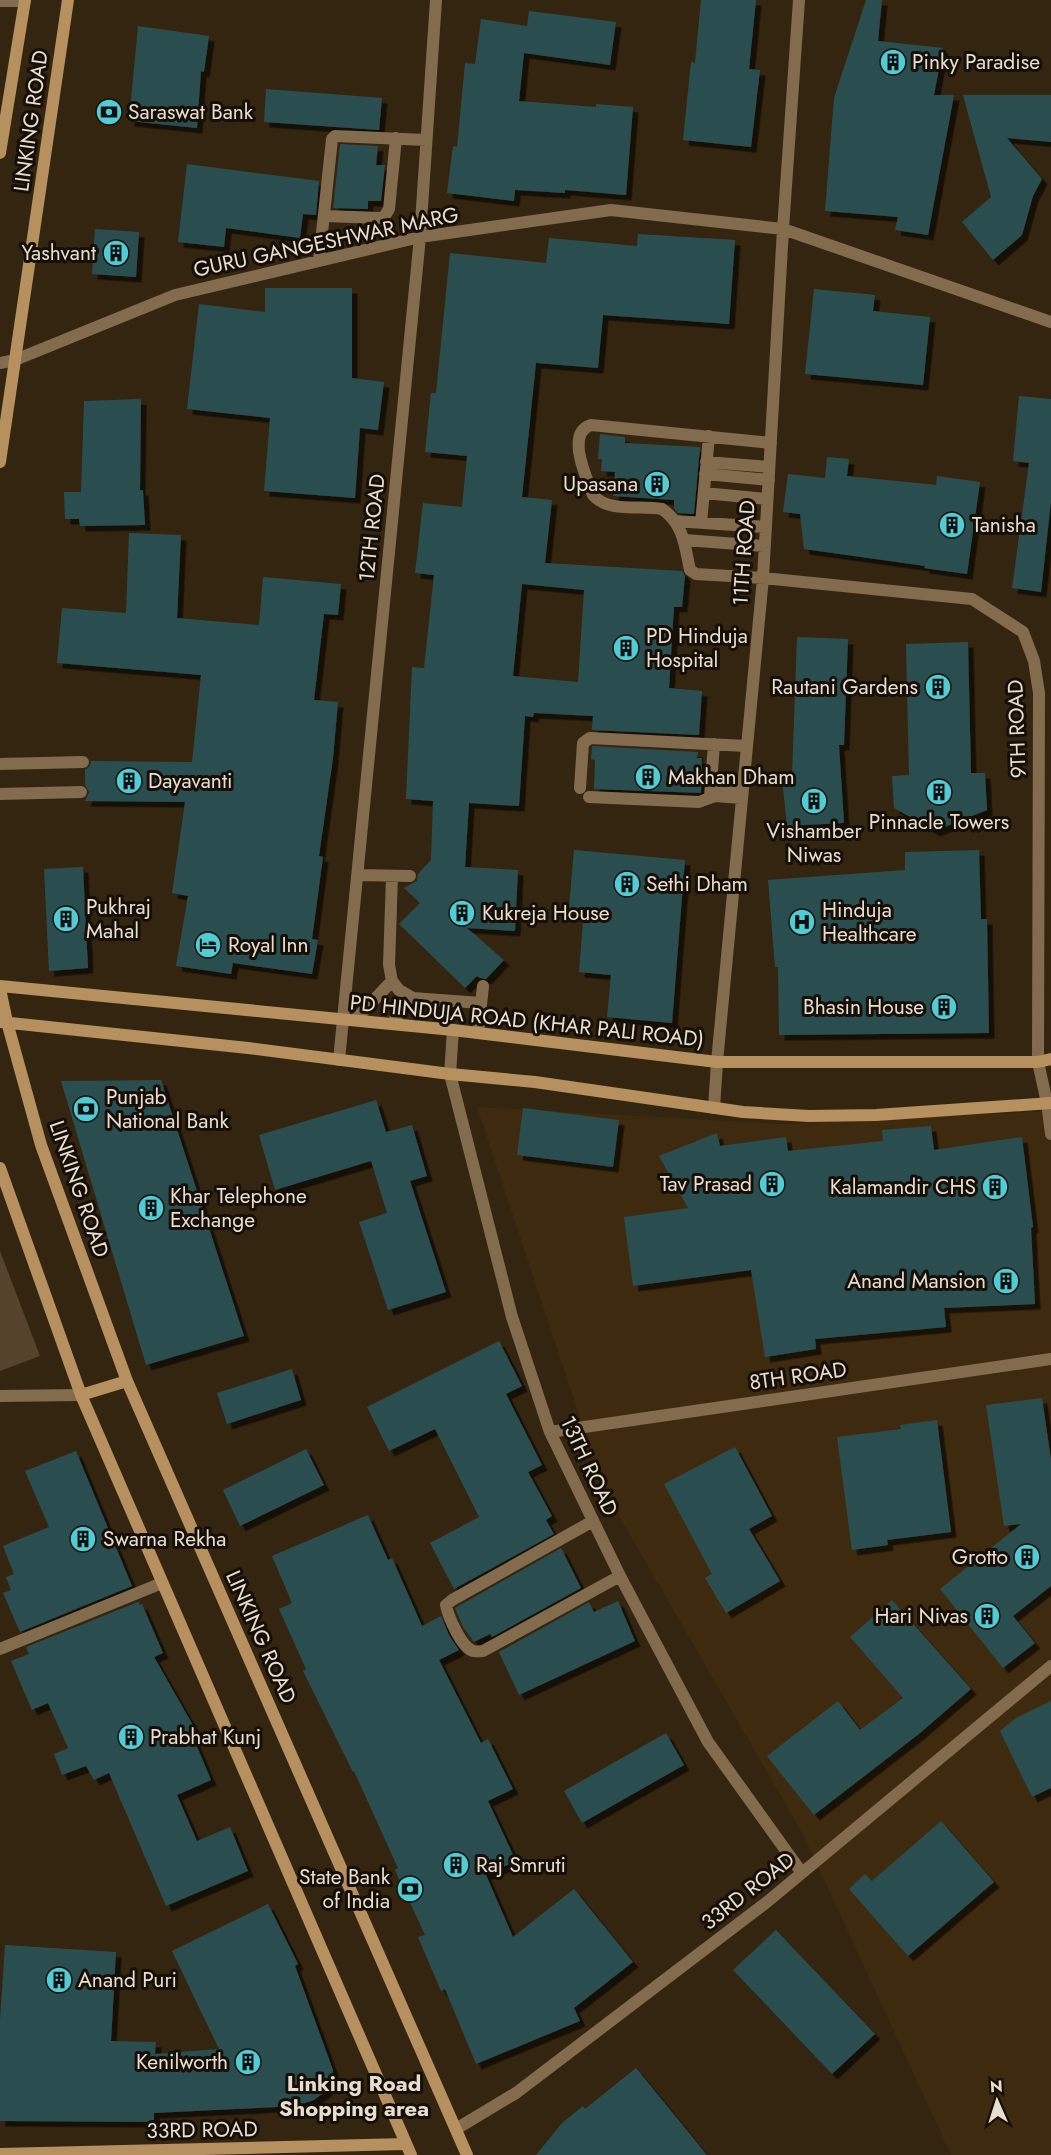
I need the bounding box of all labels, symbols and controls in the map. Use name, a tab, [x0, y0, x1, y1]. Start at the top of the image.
building icon: Pinky Paradise	[878, 47, 908, 77]
place label: Pinky Paradise	[912, 47, 1040, 77]
street label: LINKING ROAD	[6, 48, 56, 194]
bank icon: Saraswat Bank	[94, 97, 124, 127]
place label: Saraswat Bank	[128, 97, 254, 127]
street label: GURU GANGESHWAR MARG	[191, 199, 461, 285]
place label: Yashvant	[21, 238, 96, 268]
building icon: Yashvant	[101, 238, 131, 268]
place label: Upasana	[563, 469, 638, 499]
building icon: Upasana	[642, 469, 672, 499]
street label: 12TH ROAD	[351, 473, 393, 583]
street label: 11TH ROAD	[725, 499, 763, 607]
building icon: Tanisha	[937, 510, 967, 540]
place label: Tanisha	[972, 510, 1036, 540]
place label: PD Hinduja Hospital	[646, 621, 748, 675]
building icon: PD Hinduja Hospital	[611, 633, 641, 663]
place label: Rautani Gardens	[771, 672, 918, 702]
building icon: Rautani Gardens	[923, 672, 953, 702]
street label: 9TH ROAD	[1000, 679, 1034, 779]
building icon: Makhan Dham	[633, 762, 663, 792]
place label: Makhan Dham	[668, 762, 795, 792]
building icon: Dayavanti	[114, 766, 144, 796]
place label: Dayavanti	[148, 766, 232, 796]
building icon: Pinnacle Towers	[924, 777, 954, 807]
building icon: Vishamber Niwas	[799, 786, 829, 816]
place label: Pinnacle Towers	[869, 807, 1009, 837]
place label: Vishamber Niwas	[766, 816, 862, 870]
building icon: Sethi Dham	[612, 869, 642, 899]
place label: Sethi Dham	[646, 869, 748, 899]
place label: Pukhraj Mahal	[86, 892, 151, 946]
place label: Hinduja Healthcare	[822, 895, 917, 949]
building icon: Kukreja House	[447, 898, 477, 928]
place label: Kukreja House	[482, 898, 610, 928]
building icon: Pukhraj Mahal	[51, 904, 81, 934]
hospital icon: Hinduja Healthcare	[787, 907, 817, 937]
hotel icon: Royal Inn	[193, 930, 223, 960]
place label: Royal Inn	[228, 930, 309, 960]
street label: PD HINDUJA ROAD (KHAR PALI ROAD)	[349, 987, 705, 1055]
place label: Bhasin House	[803, 992, 924, 1022]
building icon: Bhasin House	[929, 992, 959, 1022]
place label: Punjab National Bank	[106, 1082, 229, 1136]
bank icon: Punjab National Bank	[71, 1094, 101, 1124]
street label: LINKING ROAD	[42, 1117, 116, 1261]
place label: Tav Prasad	[660, 1169, 752, 1199]
building icon: Tav Prasad	[757, 1169, 787, 1199]
place label: Kalamandir CHS	[830, 1172, 976, 1202]
building icon: Kalamandir CHS	[980, 1172, 1010, 1202]
place label: Khar Telephone Exchange	[170, 1181, 307, 1235]
building icon: Khar Telephone Exchange	[136, 1193, 166, 1223]
place label: Anand Mansion	[847, 1266, 986, 1296]
building icon: Anand Mansion	[991, 1266, 1021, 1296]
street label: 8TH ROAD	[747, 1354, 849, 1398]
street label: 13TH ROAD	[553, 1411, 625, 1521]
building icon: Swarna Rekha	[68, 1524, 98, 1554]
place label: Swarna Rekha	[103, 1524, 226, 1554]
place label: Grotto	[952, 1542, 1008, 1572]
building icon: Grotto	[1012, 1542, 1042, 1572]
street label: LINKING ROAD	[218, 1566, 304, 1708]
place label: Hari Nivas	[874, 1601, 968, 1631]
building icon: Hari Nivas	[972, 1601, 1002, 1631]
building icon: Prabhat Kunj	[116, 1722, 146, 1752]
place label: Prabhat Kunj	[150, 1722, 261, 1752]
street label: 33RD ROAD	[695, 1845, 801, 1937]
building icon: Raj Smruti	[441, 1850, 471, 1880]
place label: Raj Smruti	[476, 1850, 566, 1880]
place label: State Bank of India	[299, 1862, 391, 1916]
bank icon: State Bank of India	[395, 1874, 425, 1904]
building icon: Anand Puri	[44, 1965, 74, 1995]
place label: Anand Puri	[78, 1965, 177, 1995]
place label: Kenilworth	[136, 2047, 228, 2077]
building icon: Kenilworth	[233, 2047, 263, 2077]
district label: Linking Road Shopping area	[279, 2067, 429, 2124]
north arrow	[967, 2071, 1027, 2131]
text: N	[989, 2075, 1003, 2098]
street label: 33RD ROAD	[146, 2114, 258, 2146]

